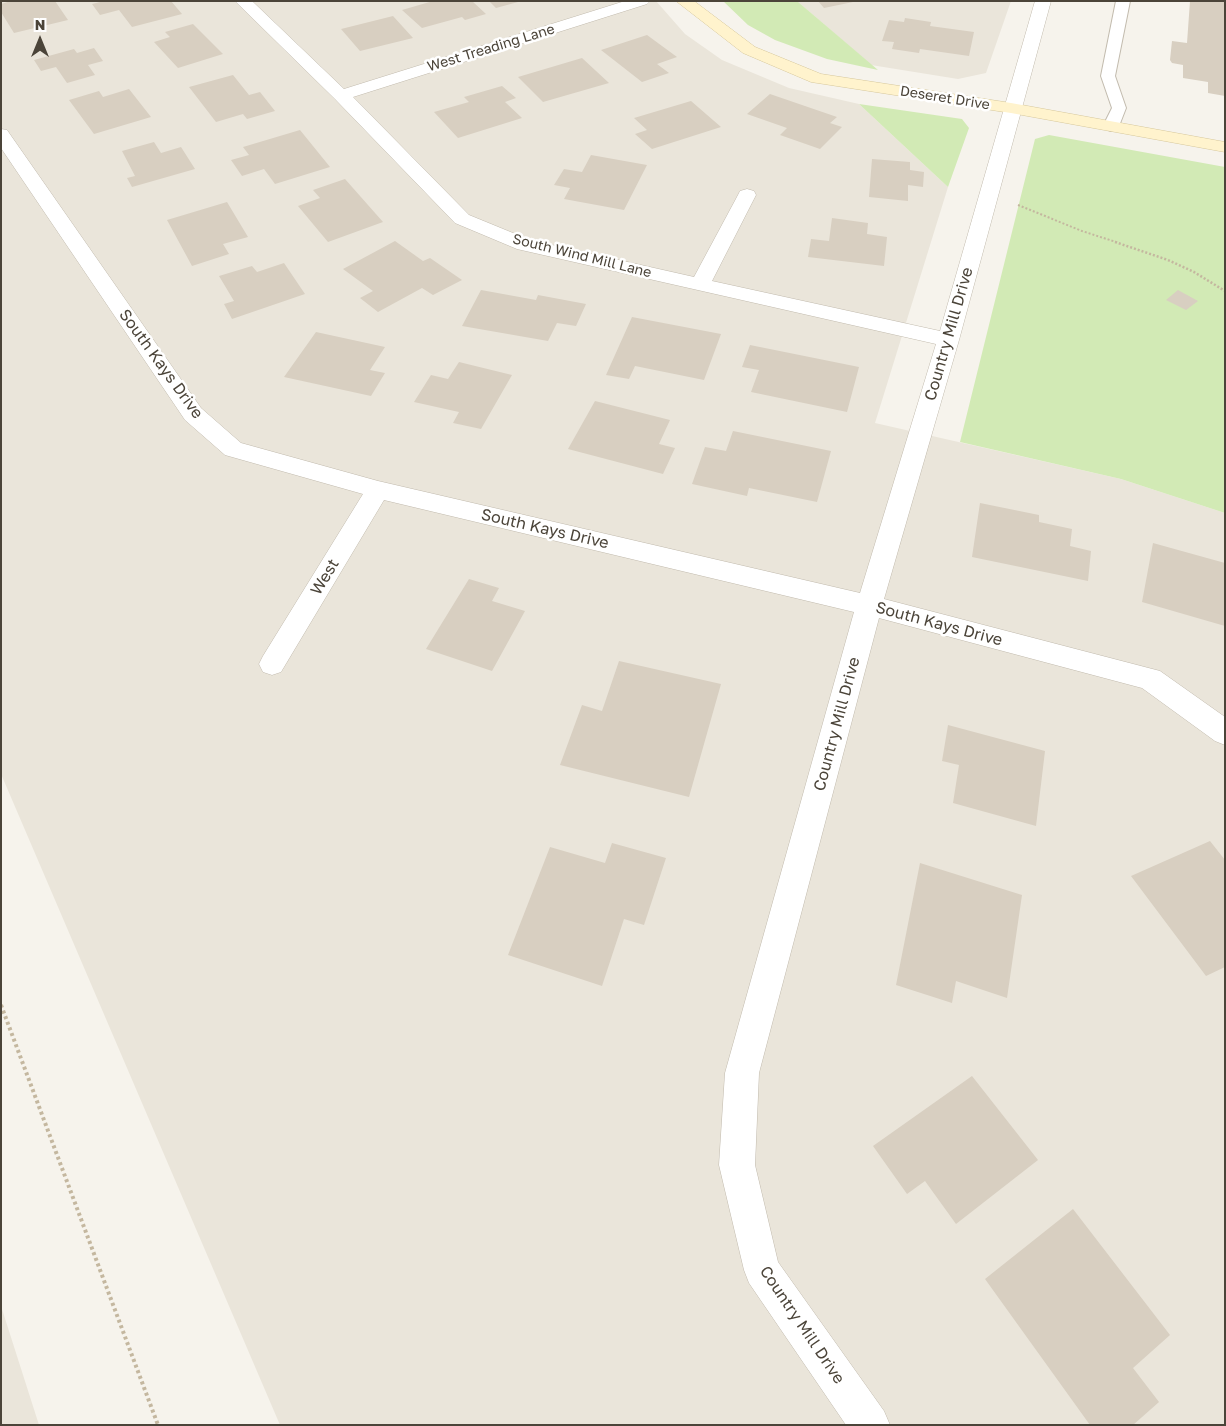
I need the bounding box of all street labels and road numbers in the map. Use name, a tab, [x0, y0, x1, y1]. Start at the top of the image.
street label: West Treading Lane	[425, 21, 557, 75]
street label: Deseret Drive	[899, 83, 991, 113]
street label: South Wind Mill Lane	[511, 231, 653, 281]
street label: Country Mill Drive	[921, 265, 977, 403]
street label: South Kays Drive	[115, 306, 207, 422]
street label: South Kays Drive	[479, 505, 611, 553]
street label: West	[307, 555, 343, 599]
street label: South Kays Drive	[874, 598, 1004, 650]
street label: Country Mill Drive	[810, 655, 864, 793]
street label: Country Mill Drive	[755, 1262, 849, 1388]

